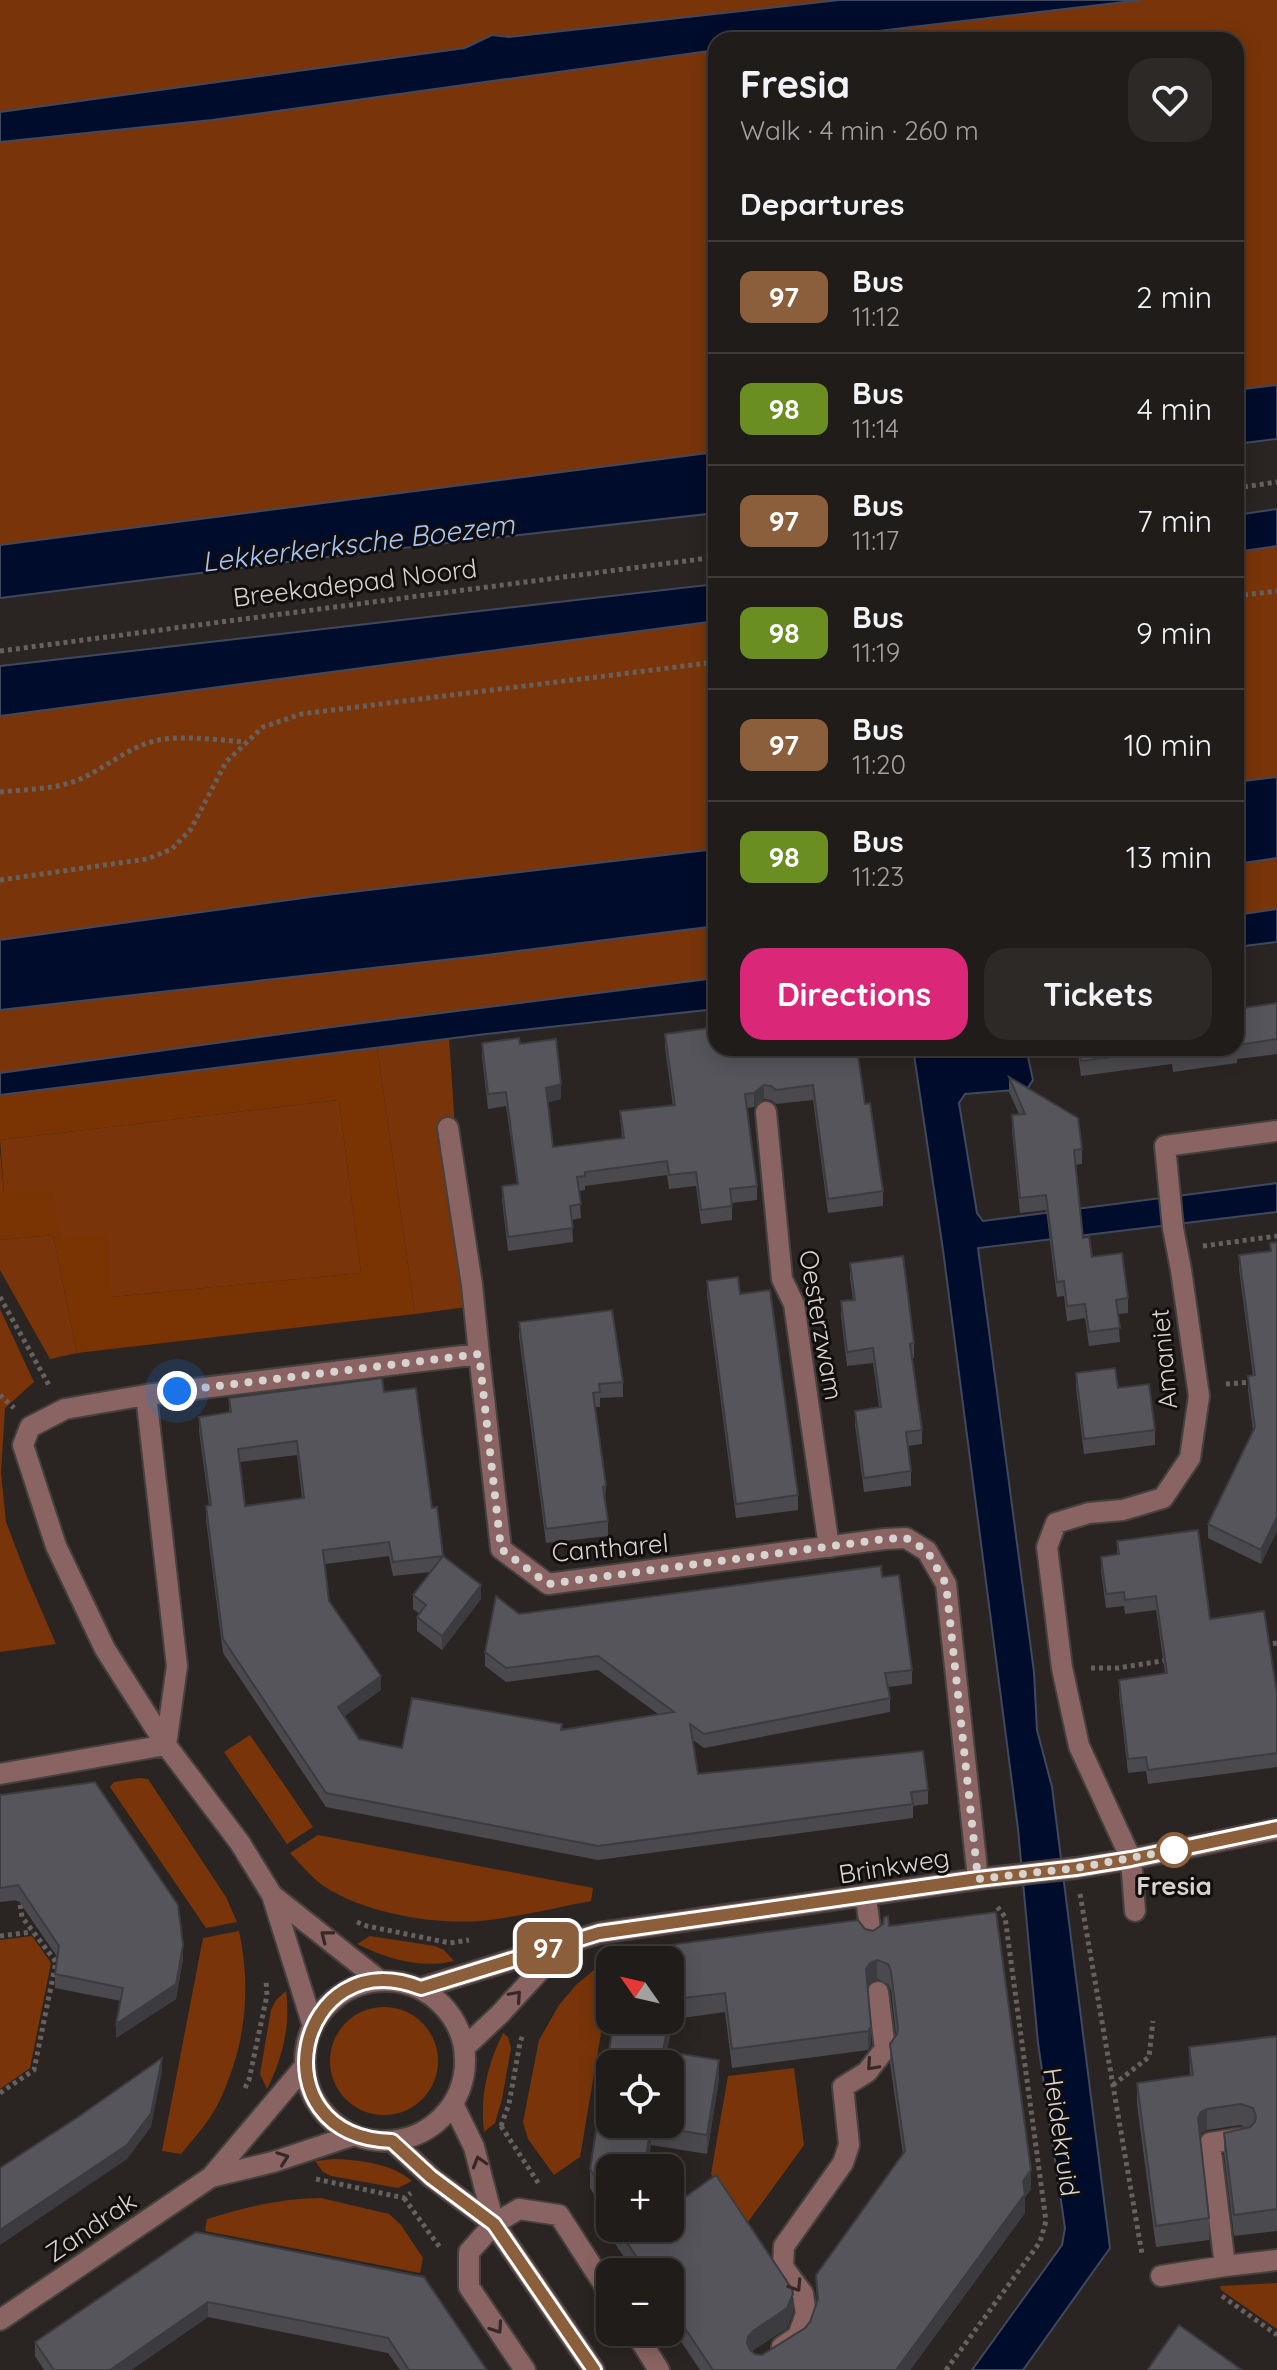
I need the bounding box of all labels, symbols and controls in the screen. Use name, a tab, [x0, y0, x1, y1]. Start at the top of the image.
button: heart	[1128, 58, 1212, 142]
text: Fresia	[740, 60, 850, 108]
text: Walk · 4 min · 260 m	[740, 114, 979, 147]
text: Departures	[740, 185, 905, 223]
text: Bus	[852, 262, 904, 300]
text: 2 min	[1136, 278, 1212, 316]
text: 97	[769, 279, 799, 314]
text: 11:12	[852, 300, 900, 333]
text: Bus	[852, 374, 904, 412]
text: 4 min	[1137, 390, 1212, 428]
text: 98	[768, 391, 800, 426]
text: 11:14	[852, 412, 899, 445]
text: Bus	[852, 486, 904, 524]
text: 7 min	[1137, 502, 1212, 540]
text: 97	[769, 503, 799, 538]
water label: Lekkerkerksche Boezem	[200, 506, 517, 579]
text: 11:17	[852, 524, 899, 557]
street label: Breekadepad Noord	[231, 551, 479, 614]
text: Bus	[852, 598, 904, 636]
text: 9 min	[1136, 614, 1212, 652]
text: 98	[768, 615, 800, 650]
text: 11:19	[852, 636, 900, 669]
text: Bus	[852, 710, 904, 748]
text: 10 min	[1124, 726, 1212, 764]
text: 97	[769, 727, 799, 762]
text: 11:20	[852, 748, 906, 781]
text: Bus	[852, 822, 904, 860]
text: 13 min	[1126, 838, 1212, 876]
text: 98	[768, 839, 800, 874]
text: 11:23	[852, 860, 904, 893]
button: Directions	[740, 948, 968, 1040]
button: Tickets	[984, 948, 1212, 1040]
street label: Oesterzwam	[792, 1247, 851, 1403]
street label: Amaniet	[1143, 1308, 1184, 1410]
your location	[157, 1371, 197, 1411]
street label: Cantharel	[550, 1526, 670, 1569]
marker: Fresia	[1157, 1833, 1191, 1867]
street label: Brinkweg	[836, 1840, 952, 1891]
place label: Fresia	[1136, 1869, 1212, 1902]
line badge: 97	[512, 1922, 584, 1974]
text: 97	[533, 1930, 563, 1965]
one-way arrow	[320, 1932, 335, 1946]
north arrow	[596, 1946, 684, 2034]
map controls	[596, 1946, 684, 2346]
one-way arrow	[507, 1991, 521, 2006]
button: locate	[596, 2050, 684, 2138]
one-way arrow	[866, 2056, 881, 2070]
street label: Heidekruid	[1036, 2066, 1087, 2198]
one-way arrow	[275, 2151, 289, 2168]
button: +	[596, 2154, 684, 2242]
one-way arrow	[472, 2156, 488, 2169]
street label: Zandrak	[39, 2184, 143, 2269]
button: −	[596, 2258, 684, 2346]
one-way arrow	[787, 2277, 802, 2291]
one-way arrow	[487, 2320, 502, 2334]

